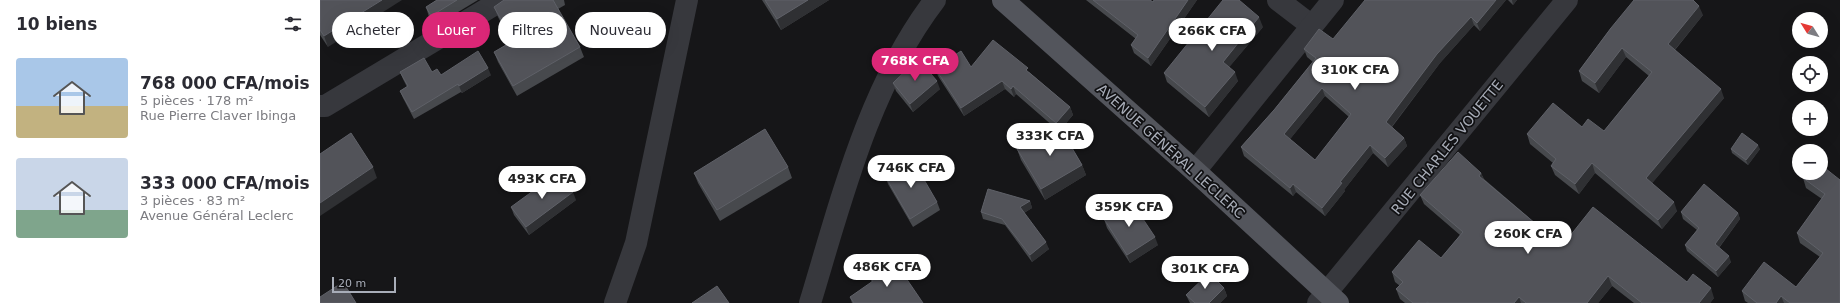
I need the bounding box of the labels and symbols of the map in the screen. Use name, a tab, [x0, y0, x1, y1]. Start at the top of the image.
north arrow	[1792, 12, 1828, 48]
pin: 266K CFA	[1171, 18, 1253, 52]
pin: 768K CFA	[874, 48, 956, 82]
pin: 310K CFA	[1314, 57, 1396, 91]
street label: RUE CHARLES VOUETTE	[1388, 77, 1506, 217]
street label: AVENUE GÉNÉRAL LECLERC	[1094, 80, 1248, 222]
pin: 333K CFA	[1009, 123, 1091, 157]
pin: 746K CFA	[870, 155, 952, 189]
pin: 493K CFA	[501, 166, 583, 200]
pin: 359K CFA	[1088, 194, 1170, 228]
pin: 260K CFA	[1487, 221, 1569, 255]
pin: 486K CFA	[846, 254, 928, 288]
pin: 301K CFA	[1164, 256, 1246, 290]
scale bar	[332, 275, 396, 294]

